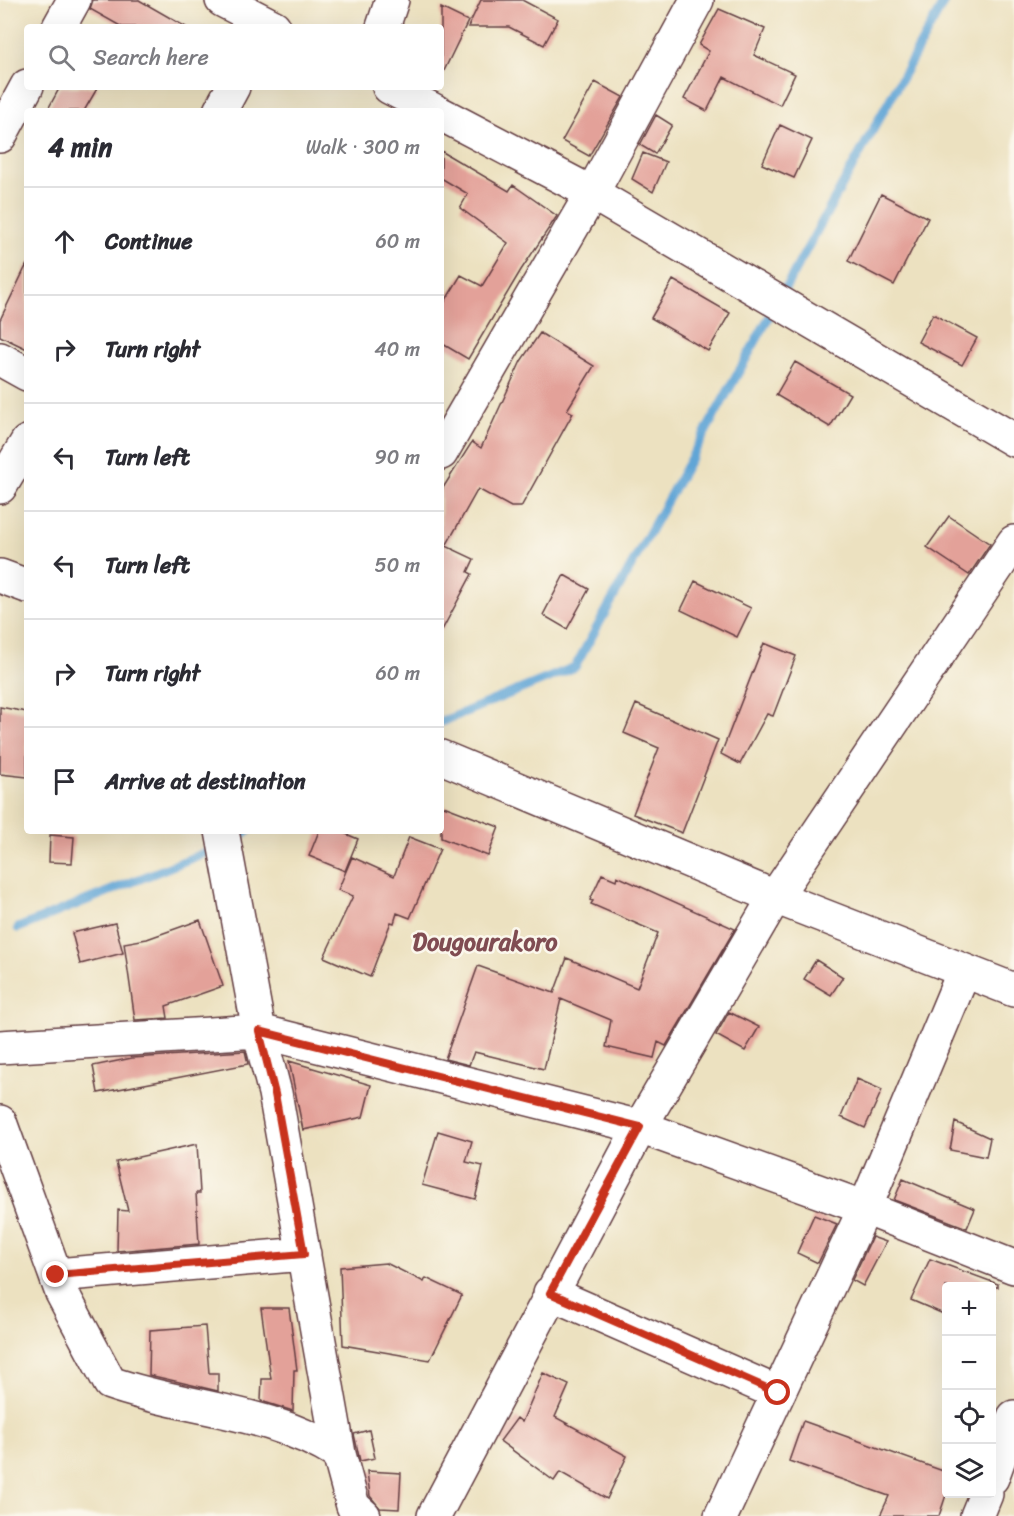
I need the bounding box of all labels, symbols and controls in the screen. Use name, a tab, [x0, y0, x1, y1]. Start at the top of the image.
search box	[24, 24, 444, 90]
text: Search here	[93, 38, 209, 77]
icon: search	[45, 41, 78, 74]
text: 4 min	[48, 124, 112, 170]
text: Walk · 300 m	[306, 130, 420, 165]
text: Continue	[105, 222, 193, 261]
text: 60 m	[375, 224, 420, 259]
icon: ahead	[48, 225, 81, 258]
text: Turn right	[105, 330, 200, 369]
text: 40 m	[374, 332, 420, 367]
icon: right	[48, 333, 81, 366]
text: Turn left	[105, 438, 190, 477]
text: 90 m	[375, 440, 420, 475]
icon: left	[48, 441, 81, 474]
text: Turn left	[105, 546, 190, 585]
text: 50 m	[375, 548, 420, 583]
icon: left	[48, 549, 81, 582]
text: Turn right	[105, 654, 200, 693]
text: 60 m	[375, 656, 420, 691]
icon: right	[48, 657, 81, 690]
text: Arrive at destination	[105, 762, 306, 801]
icon: arrive	[48, 765, 81, 798]
district label: Dougourakoro	[413, 921, 558, 963]
route end	[42, 1261, 68, 1287]
map controls	[942, 1282, 996, 1498]
button: +	[942, 1282, 996, 1336]
button: −	[942, 1336, 996, 1390]
route start	[764, 1379, 790, 1405]
button: locate	[942, 1390, 996, 1444]
button: layers	[942, 1444, 996, 1498]

